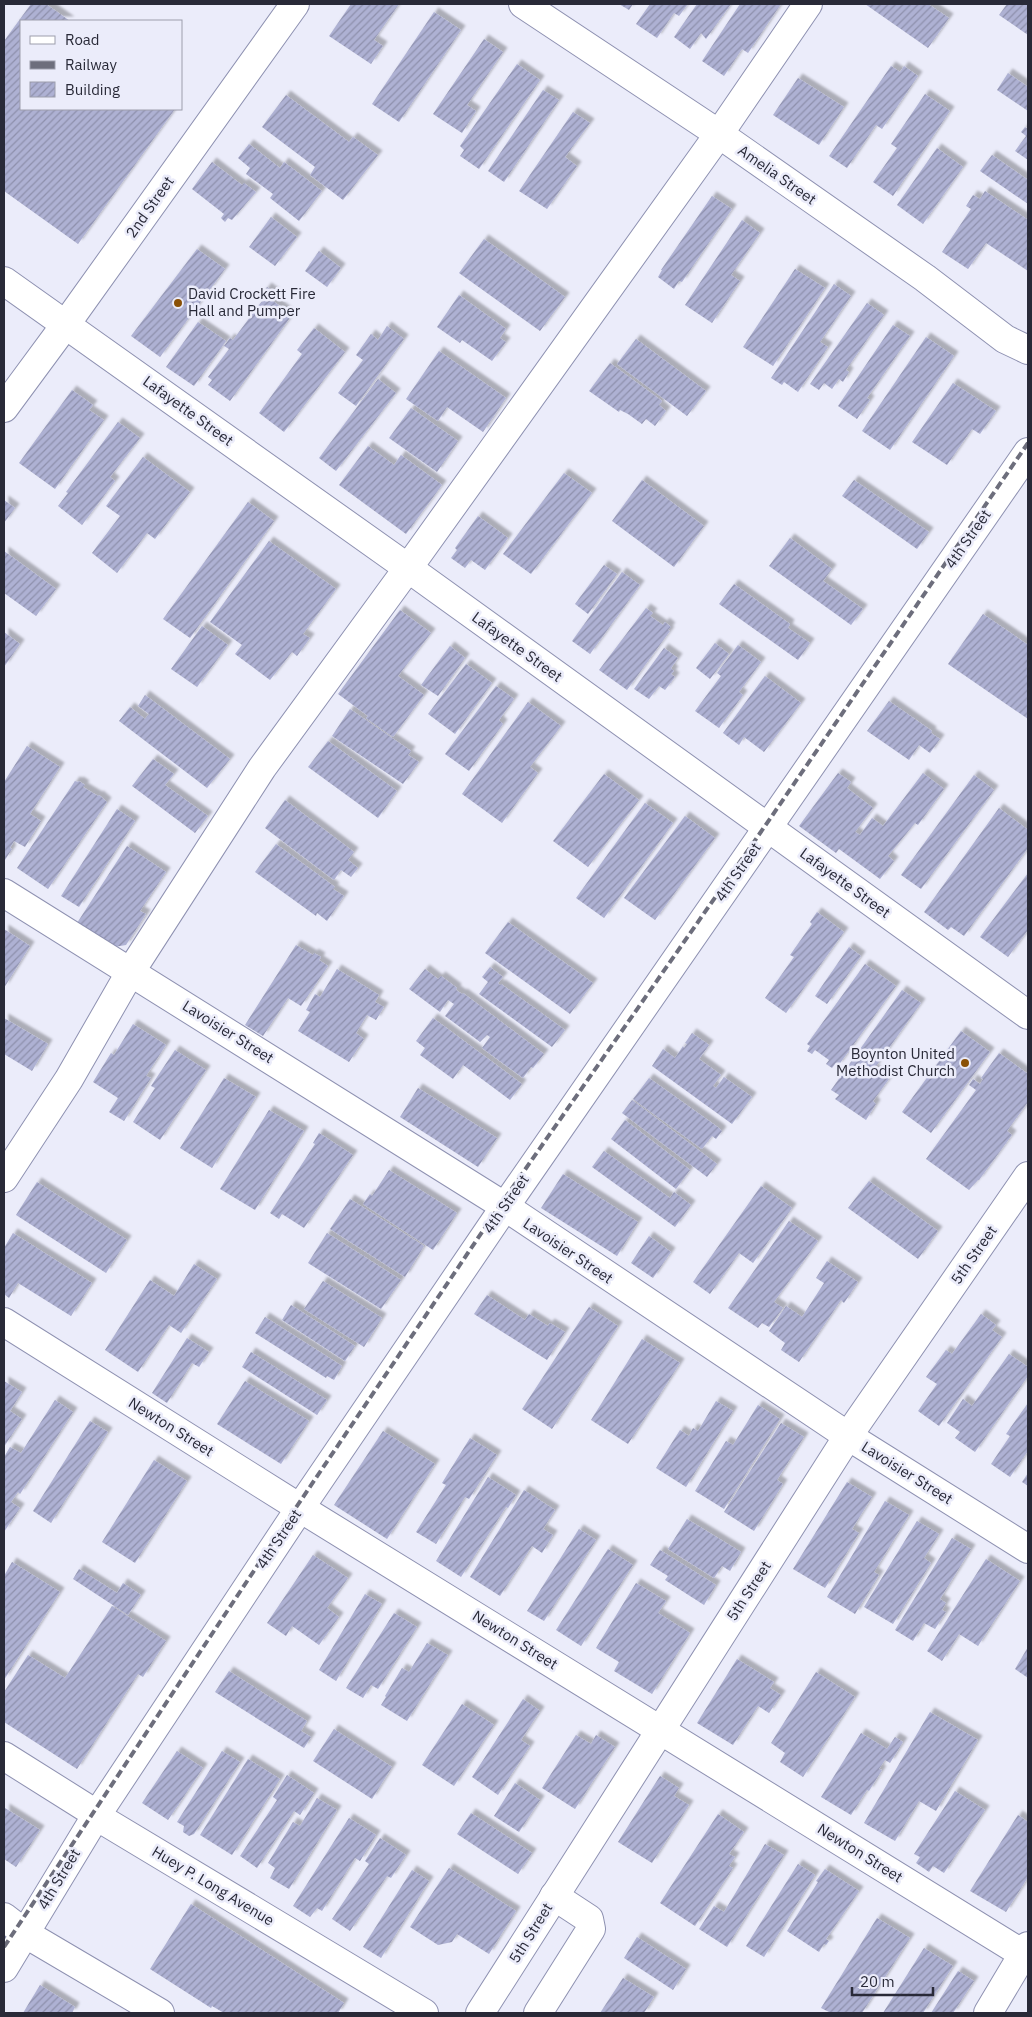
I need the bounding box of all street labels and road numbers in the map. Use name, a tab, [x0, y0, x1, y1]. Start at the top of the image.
street label: Amelia Street	[734, 141, 820, 209]
street label: 2nd Street	[121, 172, 178, 241]
street label: Lafayette Street	[139, 371, 237, 450]
street label: 4th Street	[940, 506, 995, 572]
street label: Lafayette Street	[468, 607, 566, 686]
street label: 4th Street	[710, 839, 765, 905]
street label: Lafayette Street	[796, 843, 894, 922]
street label: Lavoisier Street	[179, 996, 278, 1067]
street label: 4th Street	[478, 1171, 533, 1237]
street label: Lavoisier Street	[520, 1214, 617, 1288]
street label: 5th Street	[946, 1222, 1001, 1288]
street label: Newton Street	[125, 1393, 217, 1460]
street label: Lavoisier Street	[858, 1437, 957, 1508]
street label: 4th Street	[252, 1505, 305, 1572]
street label: 5th Street	[722, 1557, 775, 1624]
street label: Newton Street	[469, 1606, 561, 1673]
street label: Newton Street	[814, 1819, 906, 1886]
street label: Huey P. Long Avenue	[149, 1842, 278, 1930]
street label: 4th Street	[33, 1845, 84, 1913]
street label: 5th Street	[505, 1899, 557, 1966]

